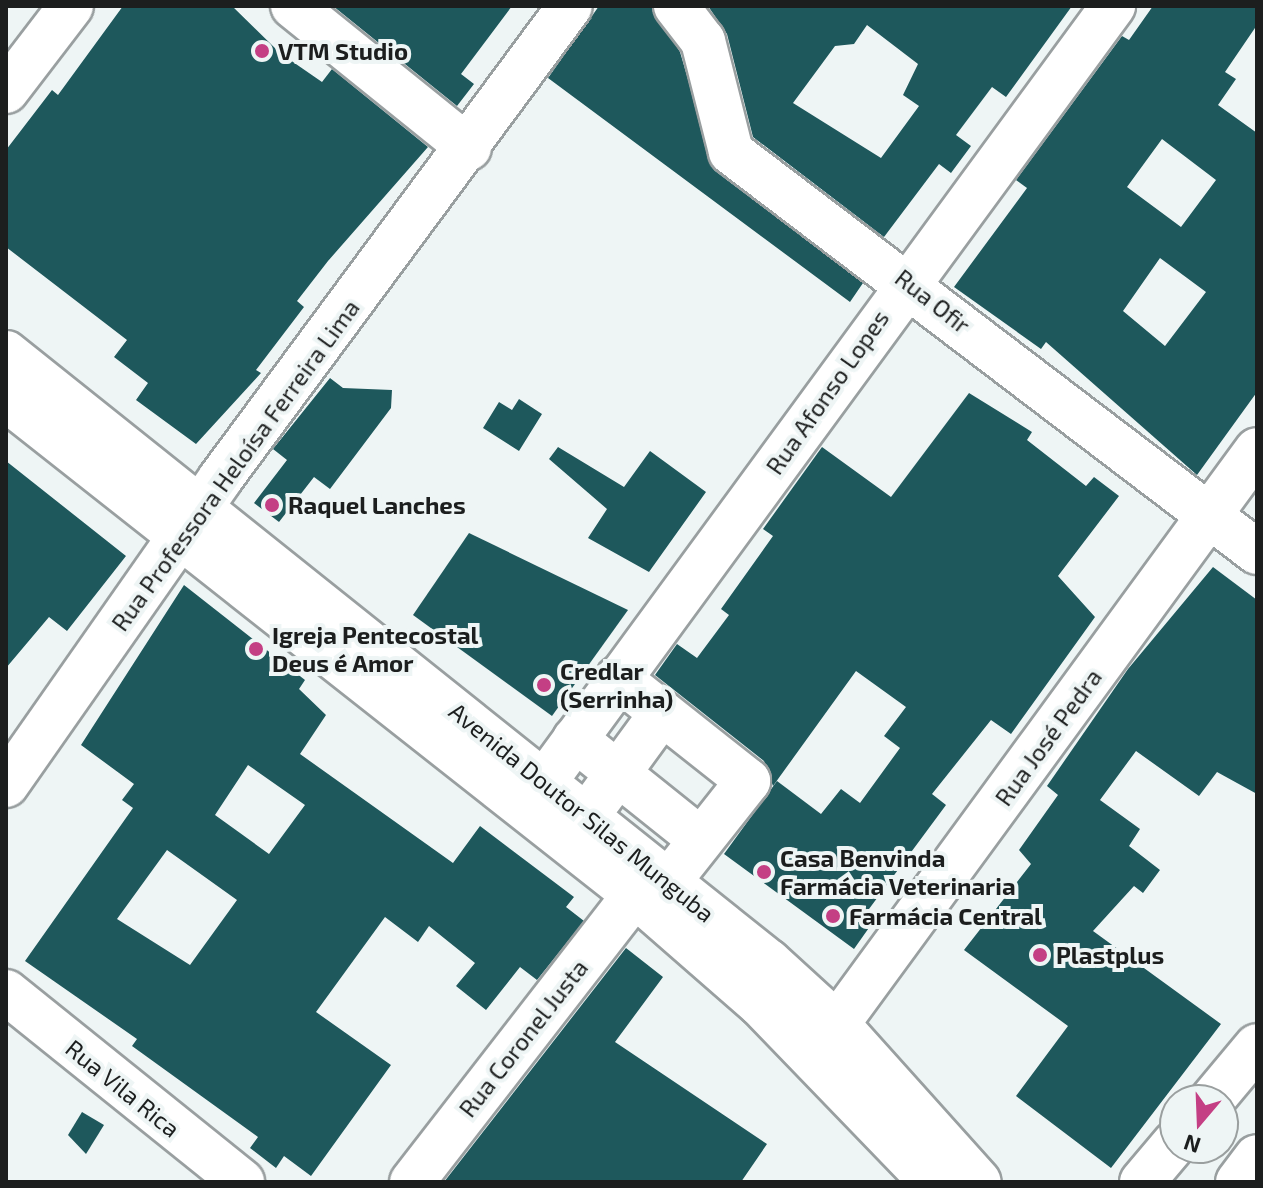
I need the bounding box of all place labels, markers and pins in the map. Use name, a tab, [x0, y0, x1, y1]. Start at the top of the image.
place label: VTM Studio	[278, 37, 408, 65]
marker: VTM Studio	[253, 42, 271, 60]
place label: Raquel Lanches	[288, 491, 466, 519]
marker: Raquel Lanches	[263, 496, 281, 514]
place label: Igreja Pentecostal Deus é Amor	[272, 621, 478, 677]
marker: Igreja Pentecostal Deus é Amor	[247, 640, 265, 658]
place label: Credlar (Serrinha)	[560, 657, 673, 713]
marker: Credlar (Serrinha)	[535, 676, 553, 694]
place label: Casa Benvinda Farmácia Veterinaria	[780, 844, 1016, 900]
marker: Casa Benvinda Farmácia Veterinaria	[755, 863, 773, 881]
place label: Farmácia Central	[849, 902, 1042, 930]
marker: Farmácia Central	[824, 907, 842, 925]
place label: Plastplus	[1056, 941, 1164, 969]
marker: Plastplus	[1031, 946, 1049, 964]

